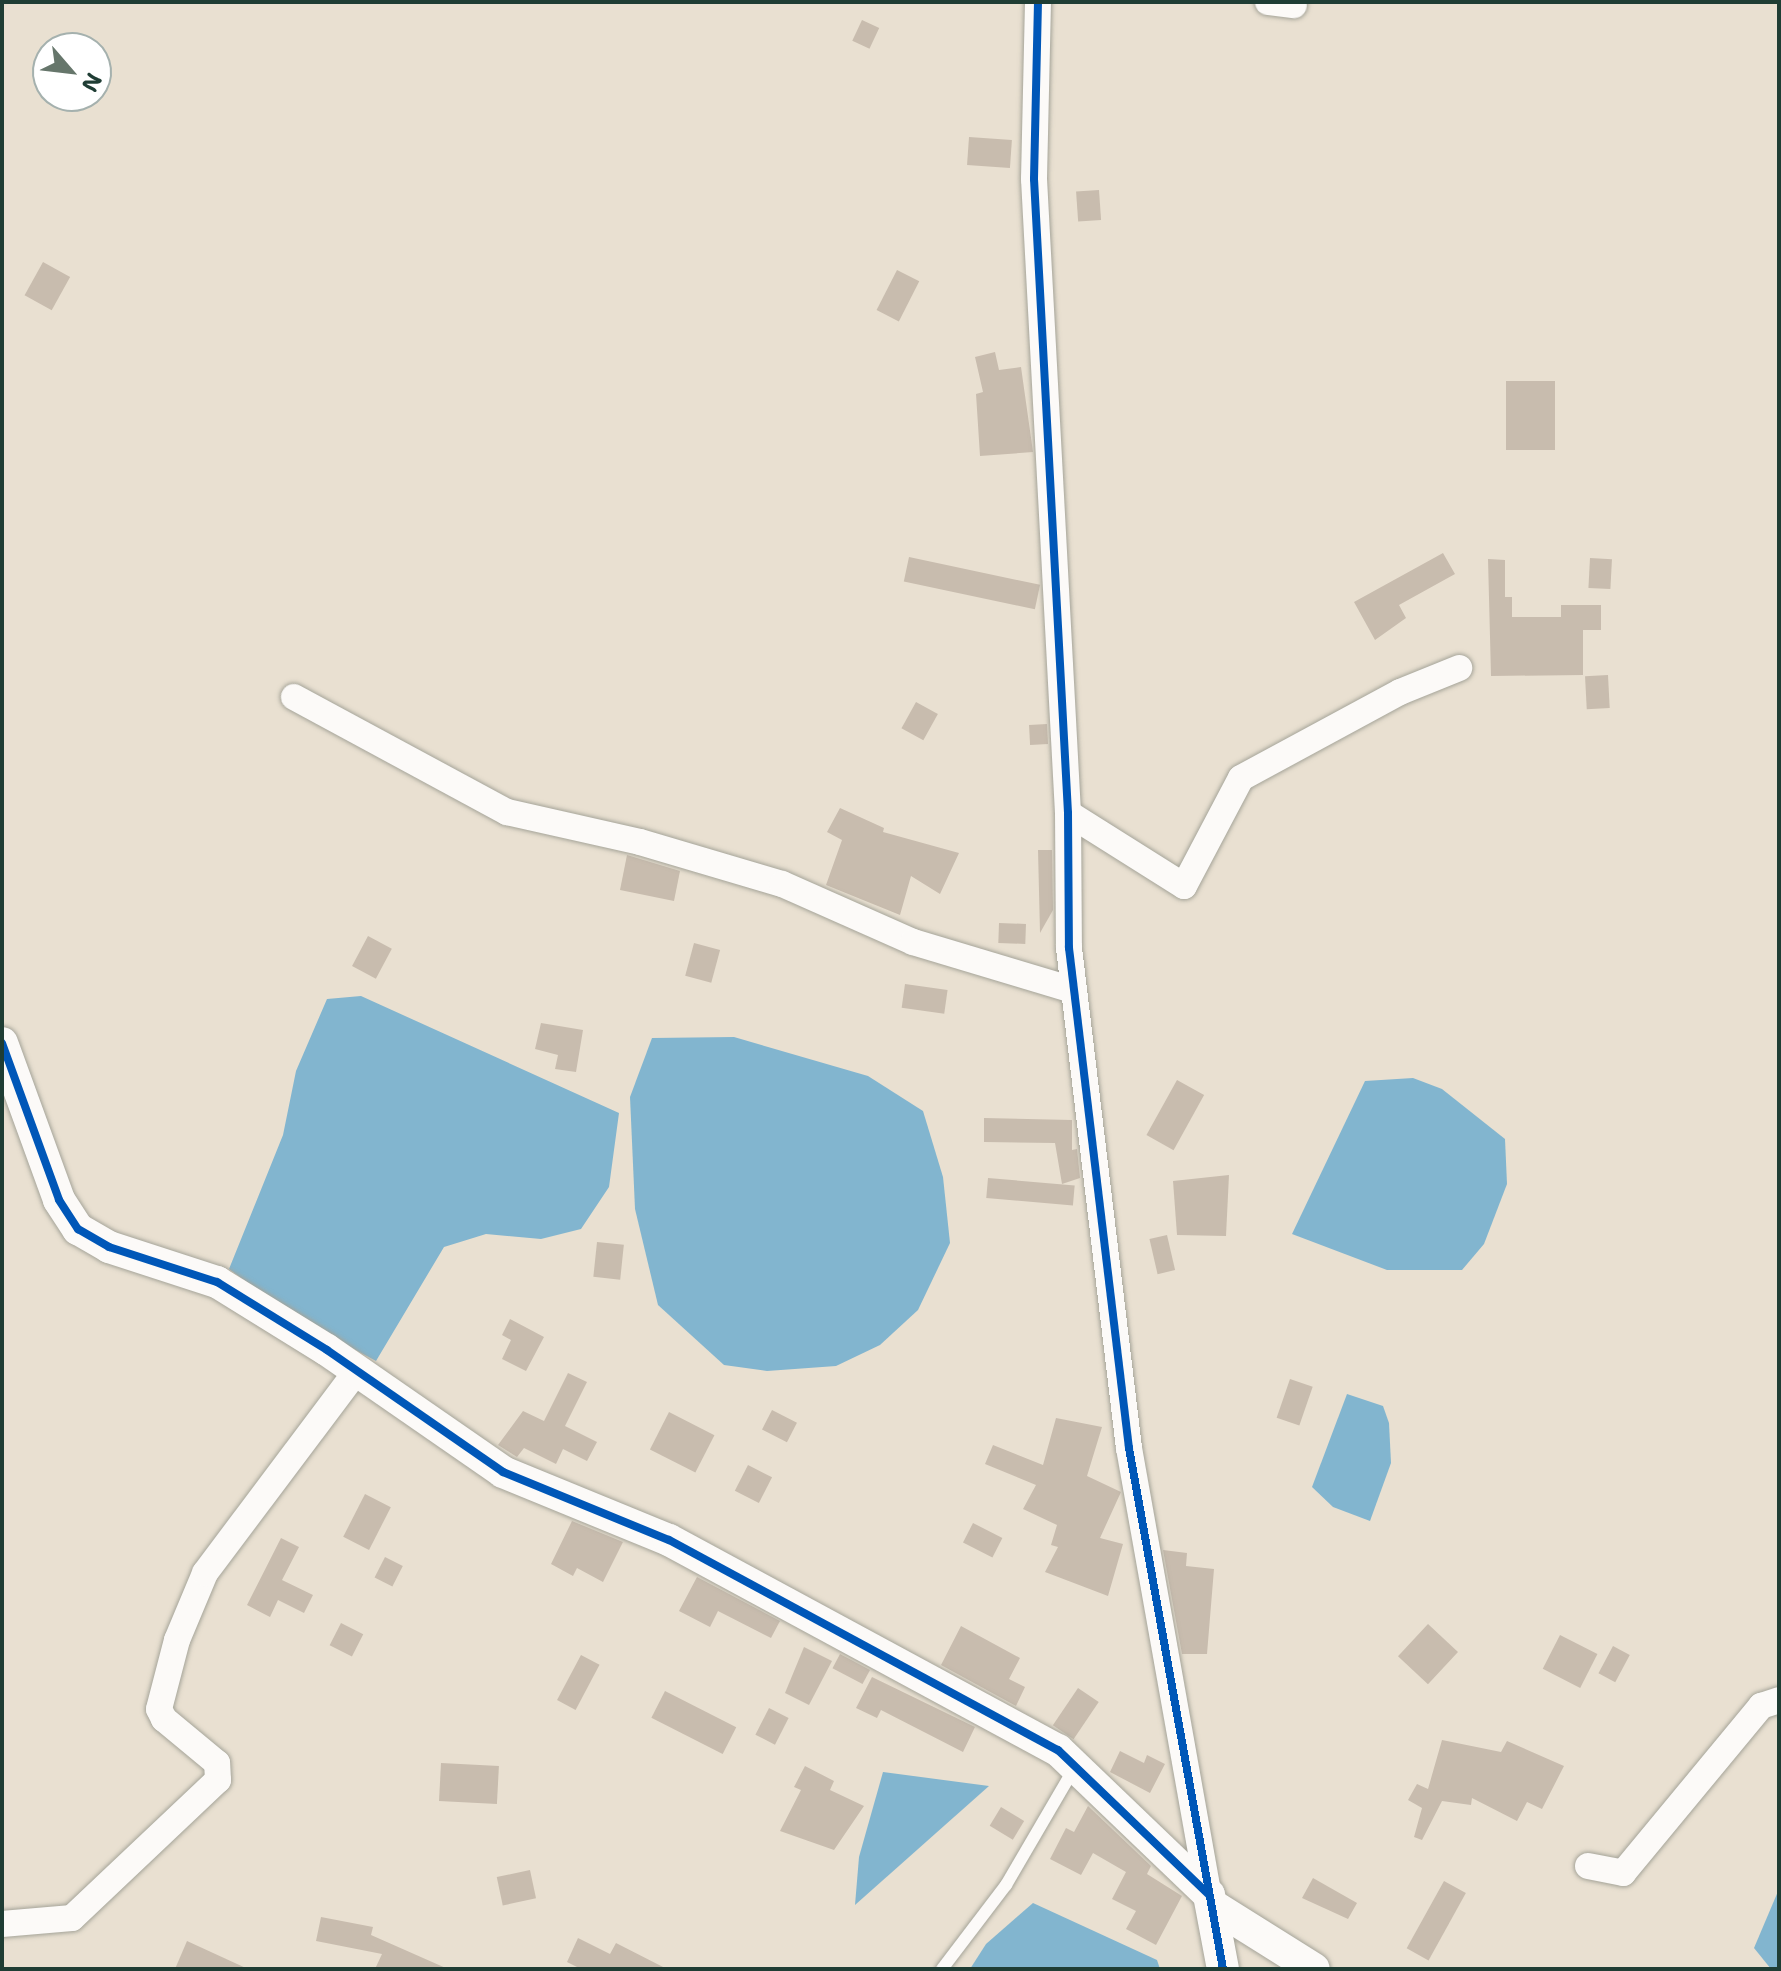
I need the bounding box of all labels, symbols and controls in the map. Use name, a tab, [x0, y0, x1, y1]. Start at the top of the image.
north arrow	[32, 32, 112, 112]
text: N	[75, 68, 109, 97]

